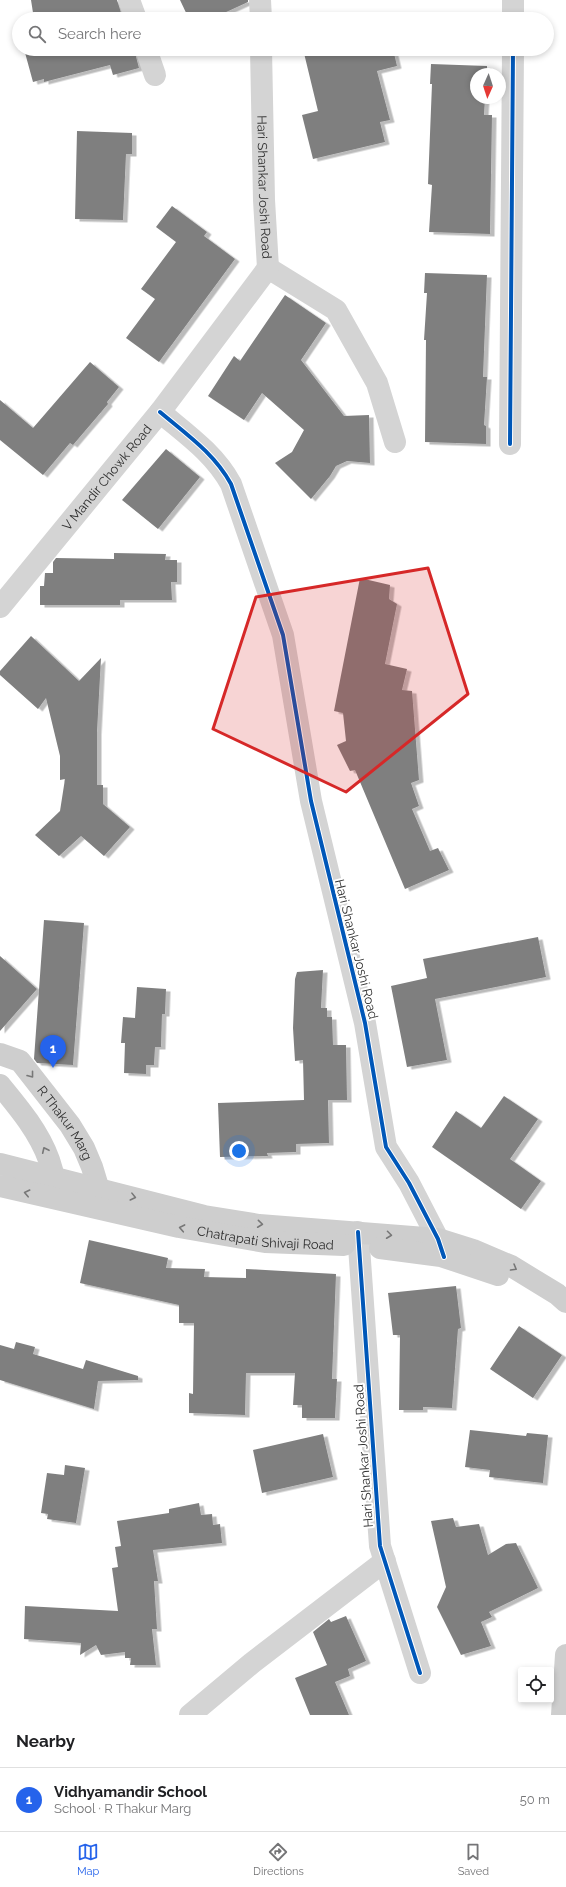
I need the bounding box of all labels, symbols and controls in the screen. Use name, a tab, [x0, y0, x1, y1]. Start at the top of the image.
search box	[12, 12, 554, 56]
icon: search	[26, 23, 48, 45]
text: Search here	[58, 25, 141, 43]
north arrow	[470, 68, 506, 104]
street label: Hari Shankar Joshi Road	[254, 115, 274, 259]
street label: V Mandir Chowk Road	[59, 422, 155, 533]
street label: Hari Shankar Joshi Road	[332, 878, 381, 1021]
pin: 1	[40, 1035, 66, 1068]
one-way arrow	[26, 1070, 33, 1077]
street label: R Thakur Marg	[34, 1083, 95, 1162]
your location	[229, 1141, 249, 1161]
one-way arrow	[41, 1147, 49, 1154]
one-way arrow	[24, 1189, 31, 1197]
one-way arrow	[130, 1193, 136, 1201]
one-way arrow	[257, 1220, 263, 1229]
street label: Chatrapati Shivaji Road	[196, 1223, 334, 1253]
one-way arrow	[178, 1224, 185, 1232]
one-way arrow	[386, 1230, 392, 1239]
one-way arrow	[510, 1264, 517, 1271]
street label: Hari Shankar Joshi Road	[351, 1384, 376, 1528]
map controls	[518, 1667, 554, 1703]
button: locate	[518, 1667, 554, 1703]
text: Nearby	[16, 1731, 75, 1751]
text: Vidhyamandir School	[54, 1783, 207, 1801]
text: 1	[26, 1792, 32, 1807]
text: 50 m	[520, 1792, 550, 1807]
text: School · R Thakur Marg	[54, 1801, 191, 1816]
tab: Map	[77, 1841, 99, 1878]
tab: Directions	[253, 1841, 304, 1878]
tab: Saved	[458, 1841, 489, 1878]

